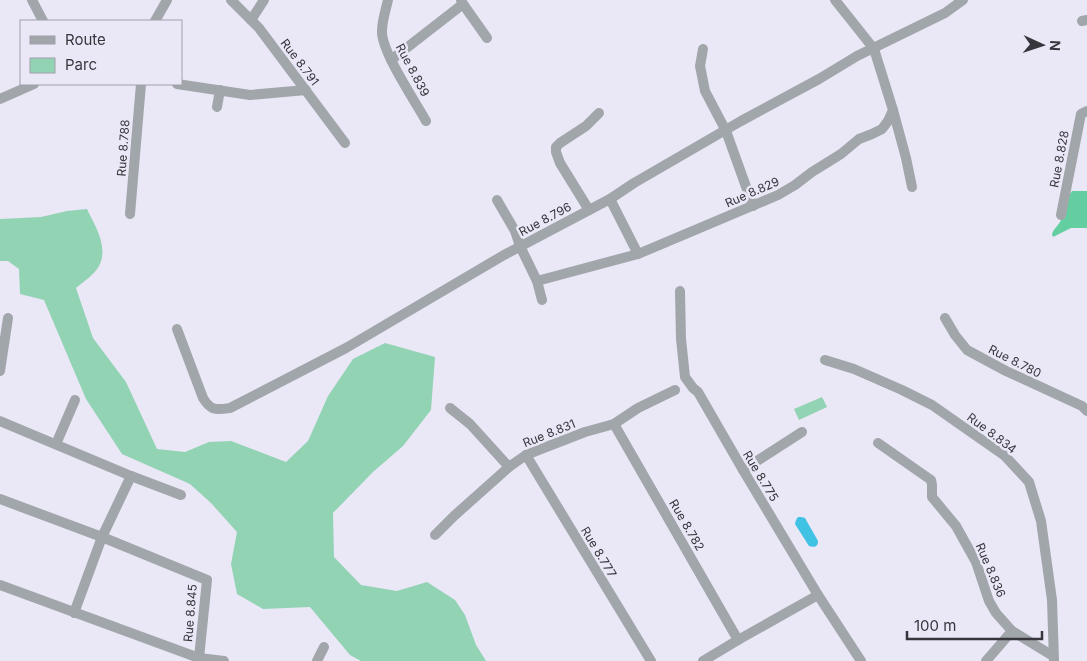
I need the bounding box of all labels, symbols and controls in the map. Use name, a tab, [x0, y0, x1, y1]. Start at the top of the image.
legend	[20, 20, 182, 85]
north arrow	[1017, 20, 1067, 70]
text: Route	[65, 30, 106, 49]
street label: Rue 8.791	[278, 36, 322, 88]
text: N	[1047, 40, 1064, 51]
street label: Rue 8.839	[393, 41, 433, 99]
text: Parc	[65, 55, 97, 74]
street label: Rue 8.788	[114, 119, 132, 177]
street label: Rue 8.828	[1046, 129, 1072, 189]
street label: Rue 8.829	[723, 173, 781, 211]
street label: Rue 8.796	[516, 199, 574, 239]
street label: Rue 8.780	[986, 341, 1044, 381]
street label: Rue 8.834	[964, 410, 1020, 457]
street label: Rue 8.831	[521, 416, 577, 450]
street label: Rue 8.775	[740, 448, 782, 504]
street label: Rue 8.782	[666, 497, 708, 553]
street label: Rue 8.777	[578, 524, 620, 580]
street label: Rue 8.836	[973, 540, 1009, 600]
street label: Rue 8.845	[180, 583, 200, 643]
scale bar	[907, 608, 1042, 640]
text: 100 m	[914, 616, 956, 635]

